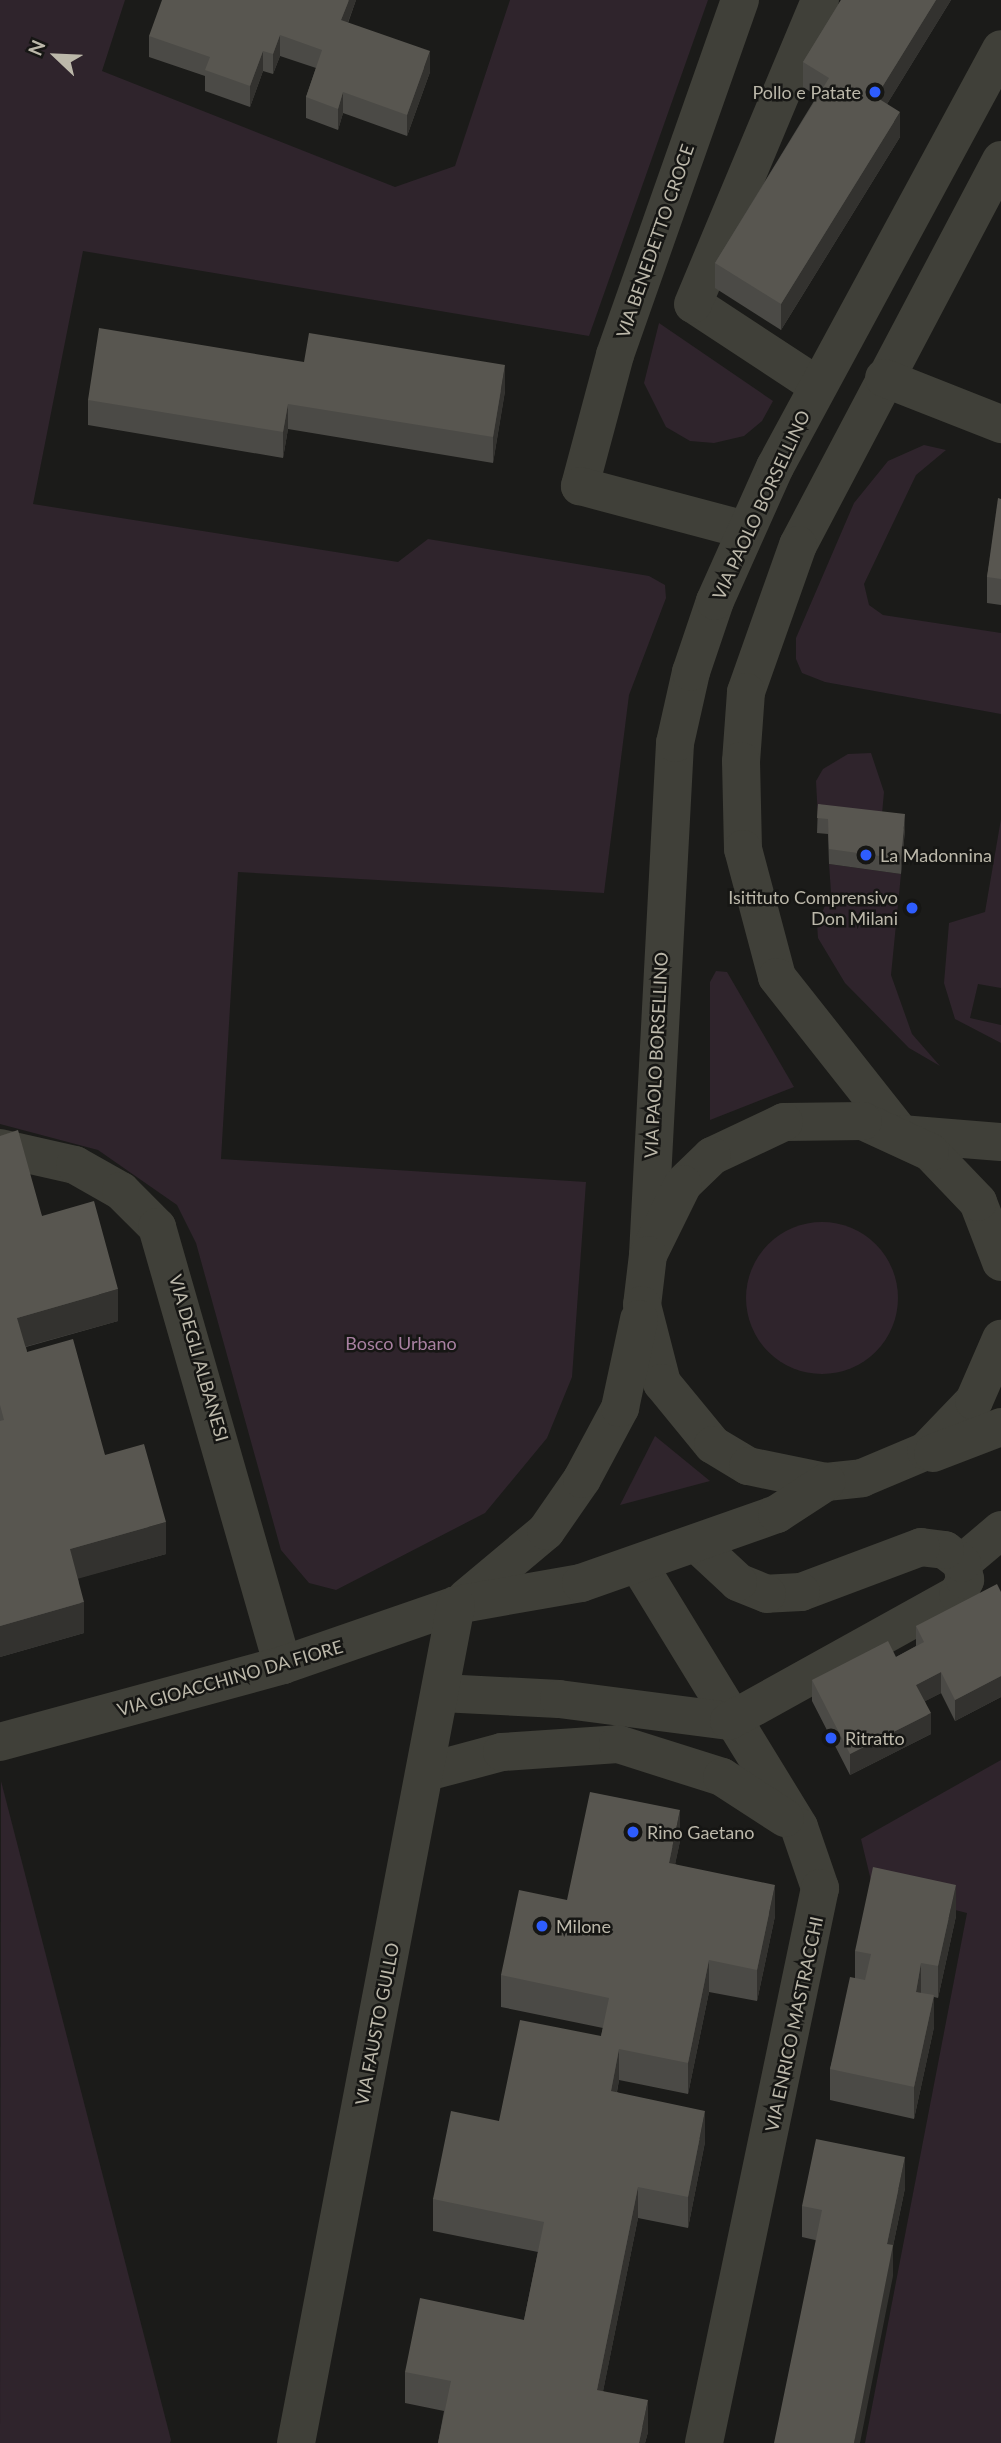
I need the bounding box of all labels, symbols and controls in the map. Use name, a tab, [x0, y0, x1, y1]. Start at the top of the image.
north arrow	[21, 21, 91, 91]
text: N	[23, 36, 50, 59]
place label: Pollo e Patate	[752, 81, 861, 103]
marker: Pollo e Patate	[867, 84, 883, 100]
street label: VIA BENEDETTO CROCE	[612, 141, 698, 341]
street label: VIA PAOLO BORSELLINO	[707, 407, 815, 603]
place label: La Madonnina	[880, 844, 992, 866]
marker: La Madonnina	[858, 847, 874, 863]
place label: Isitituto Comprensivo Don Milani	[728, 887, 898, 930]
marker: Isitituto Comprensivo Don Milani	[904, 900, 920, 916]
street label: VIA PAOLO BORSELLINO	[640, 951, 672, 1159]
street label: VIA DEGLI ALBANESI	[165, 1271, 233, 1445]
park label: Bosco Urbano	[345, 1332, 457, 1354]
street label: VIA GIOACCHINO DA FIORE	[114, 1635, 346, 1721]
place label: Ritratto	[845, 1727, 905, 1749]
marker: Ritratto	[823, 1730, 839, 1746]
place label: Rino Gaetano	[647, 1821, 754, 1843]
marker: Rino Gaetano	[625, 1824, 641, 1840]
street label: VIA ENRICO MASTRACCHI	[761, 1914, 827, 2134]
place label: Milone	[556, 1915, 611, 1937]
marker: Milone	[534, 1918, 550, 1934]
street label: VIA FAUSTO GULLO	[351, 1941, 403, 2107]

